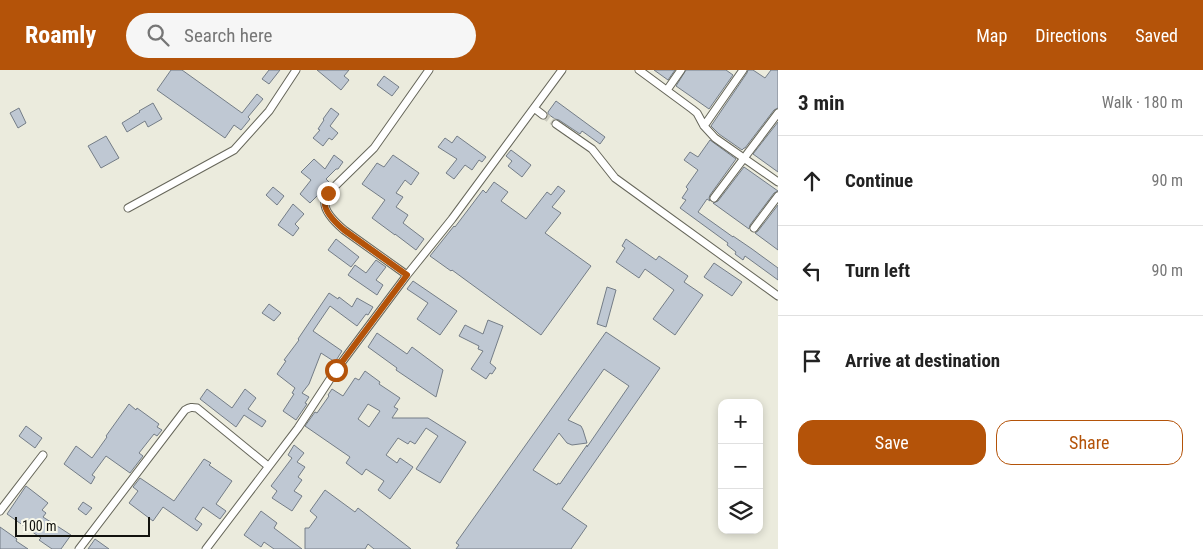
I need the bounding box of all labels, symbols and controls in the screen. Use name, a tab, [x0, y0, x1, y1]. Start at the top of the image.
search box	[126, 13, 476, 58]
text: Roamly	[25, 21, 96, 49]
icon: search	[144, 21, 172, 49]
text: Search here	[184, 24, 272, 47]
text: Map	[976, 25, 1007, 46]
text: Directions	[1035, 25, 1107, 46]
text: Saved	[1135, 25, 1178, 46]
text: 3 min	[798, 91, 845, 115]
text: Walk · 180 m	[1102, 93, 1183, 112]
icon: ahead	[798, 167, 826, 195]
text: Continue	[845, 169, 913, 192]
text: 90 m	[1151, 171, 1183, 190]
route end	[317, 182, 340, 205]
icon: left	[798, 257, 826, 285]
text: Turn left	[845, 259, 910, 282]
text: 90 m	[1151, 261, 1183, 280]
icon: arrive	[798, 347, 826, 375]
text: Arrive at destination	[845, 349, 1000, 372]
route start	[325, 359, 348, 382]
map controls	[718, 399, 763, 534]
button: +	[718, 399, 763, 444]
button: Save	[798, 420, 986, 465]
button: Share	[996, 420, 1183, 465]
button: −	[718, 444, 763, 489]
button: layers	[718, 489, 763, 534]
scale bar	[15, 514, 150, 537]
text: 100 m	[22, 518, 57, 534]

